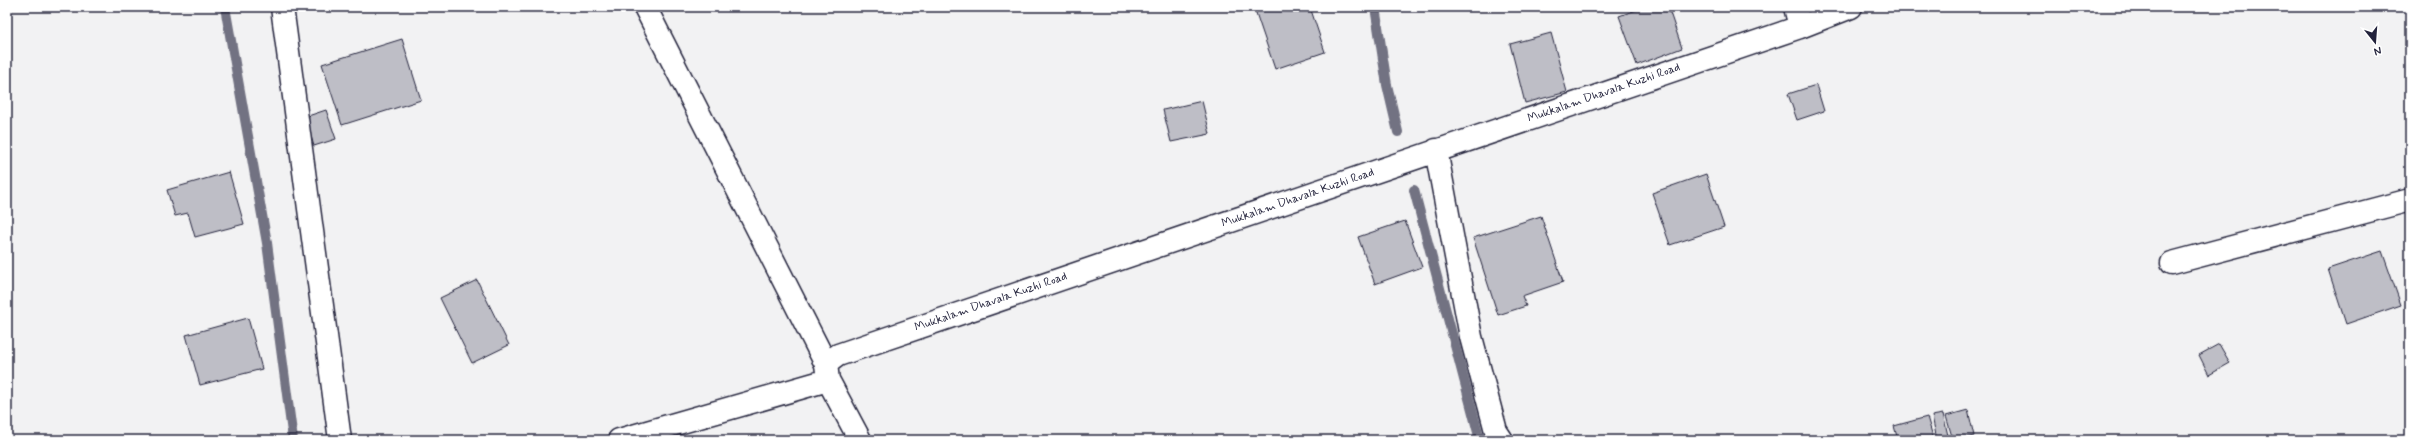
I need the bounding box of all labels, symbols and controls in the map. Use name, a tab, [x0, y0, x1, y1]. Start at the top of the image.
north arrow	[2355, 22, 2395, 62]
text: N	[2372, 43, 2383, 58]
street label: Mukkalam Dhavala Kuzhi Road	[1526, 59, 1682, 127]
street label: Mukkalam Dhavala Kuzhi Road	[1220, 164, 1376, 232]
street label: Mukkalam Dhavala Kuzhi Road	[913, 268, 1069, 336]

